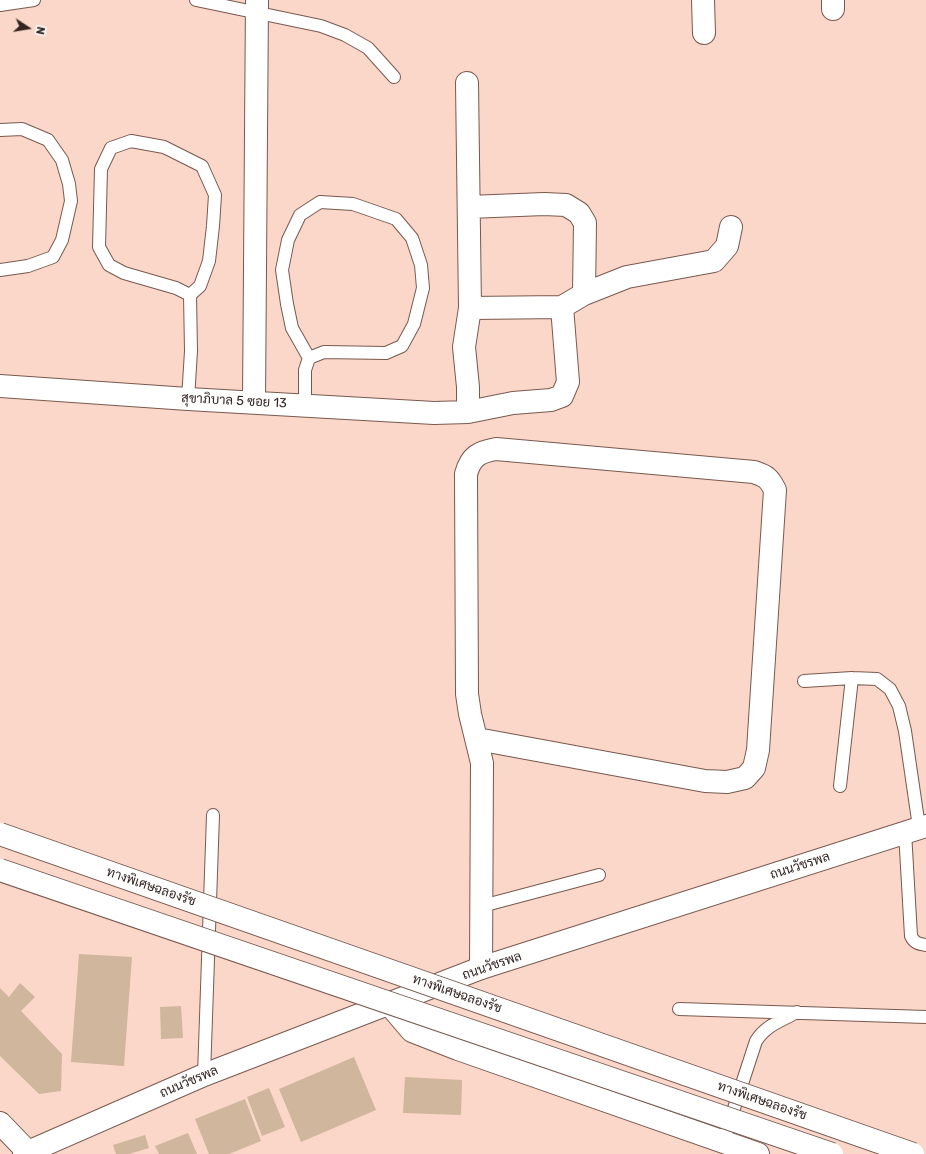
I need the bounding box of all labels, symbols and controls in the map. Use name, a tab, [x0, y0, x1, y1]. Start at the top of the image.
north arrow	[8, 8, 48, 48]
text: N	[33, 25, 47, 36]
street label: สุขาภิบาล 5 ซอย 13	[181, 390, 287, 412]
street label: ถนนวัชรพล	[768, 849, 832, 883]
street label: ทางพิเศษฉลองรัช	[104, 864, 198, 910]
street label: ถนนวัชรพล	[460, 949, 524, 983]
street label: ทางพิเศษฉลองรัช	[410, 971, 504, 1017]
street label: ถนนวัชรพล	[157, 1063, 221, 1101]
street label: ทางพิเศษฉลองรัช	[715, 1078, 809, 1124]

